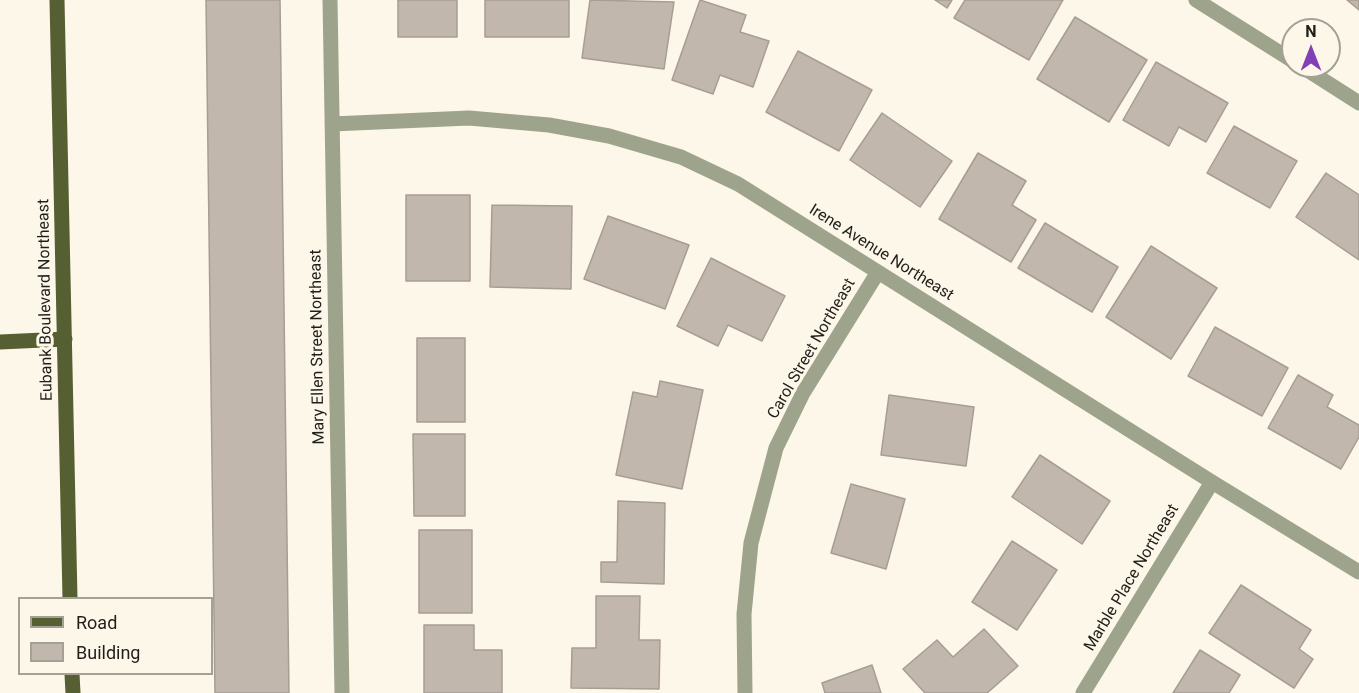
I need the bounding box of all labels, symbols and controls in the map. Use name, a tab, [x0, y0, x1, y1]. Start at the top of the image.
north arrow	[1281, 18, 1341, 78]
text: N	[1305, 22, 1317, 41]
street label: Eubank Boulevard Northeast	[35, 199, 57, 401]
street label: Irene Avenue Northeast	[805, 201, 957, 305]
street label: Mary Ellen Street Northeast	[307, 249, 329, 445]
street label: Carol Street Northeast	[764, 276, 860, 422]
street label: Marble Place Northeast	[1081, 501, 1183, 655]
legend	[18, 597, 213, 675]
text: Road	[76, 612, 117, 633]
text: Building	[76, 642, 140, 663]

